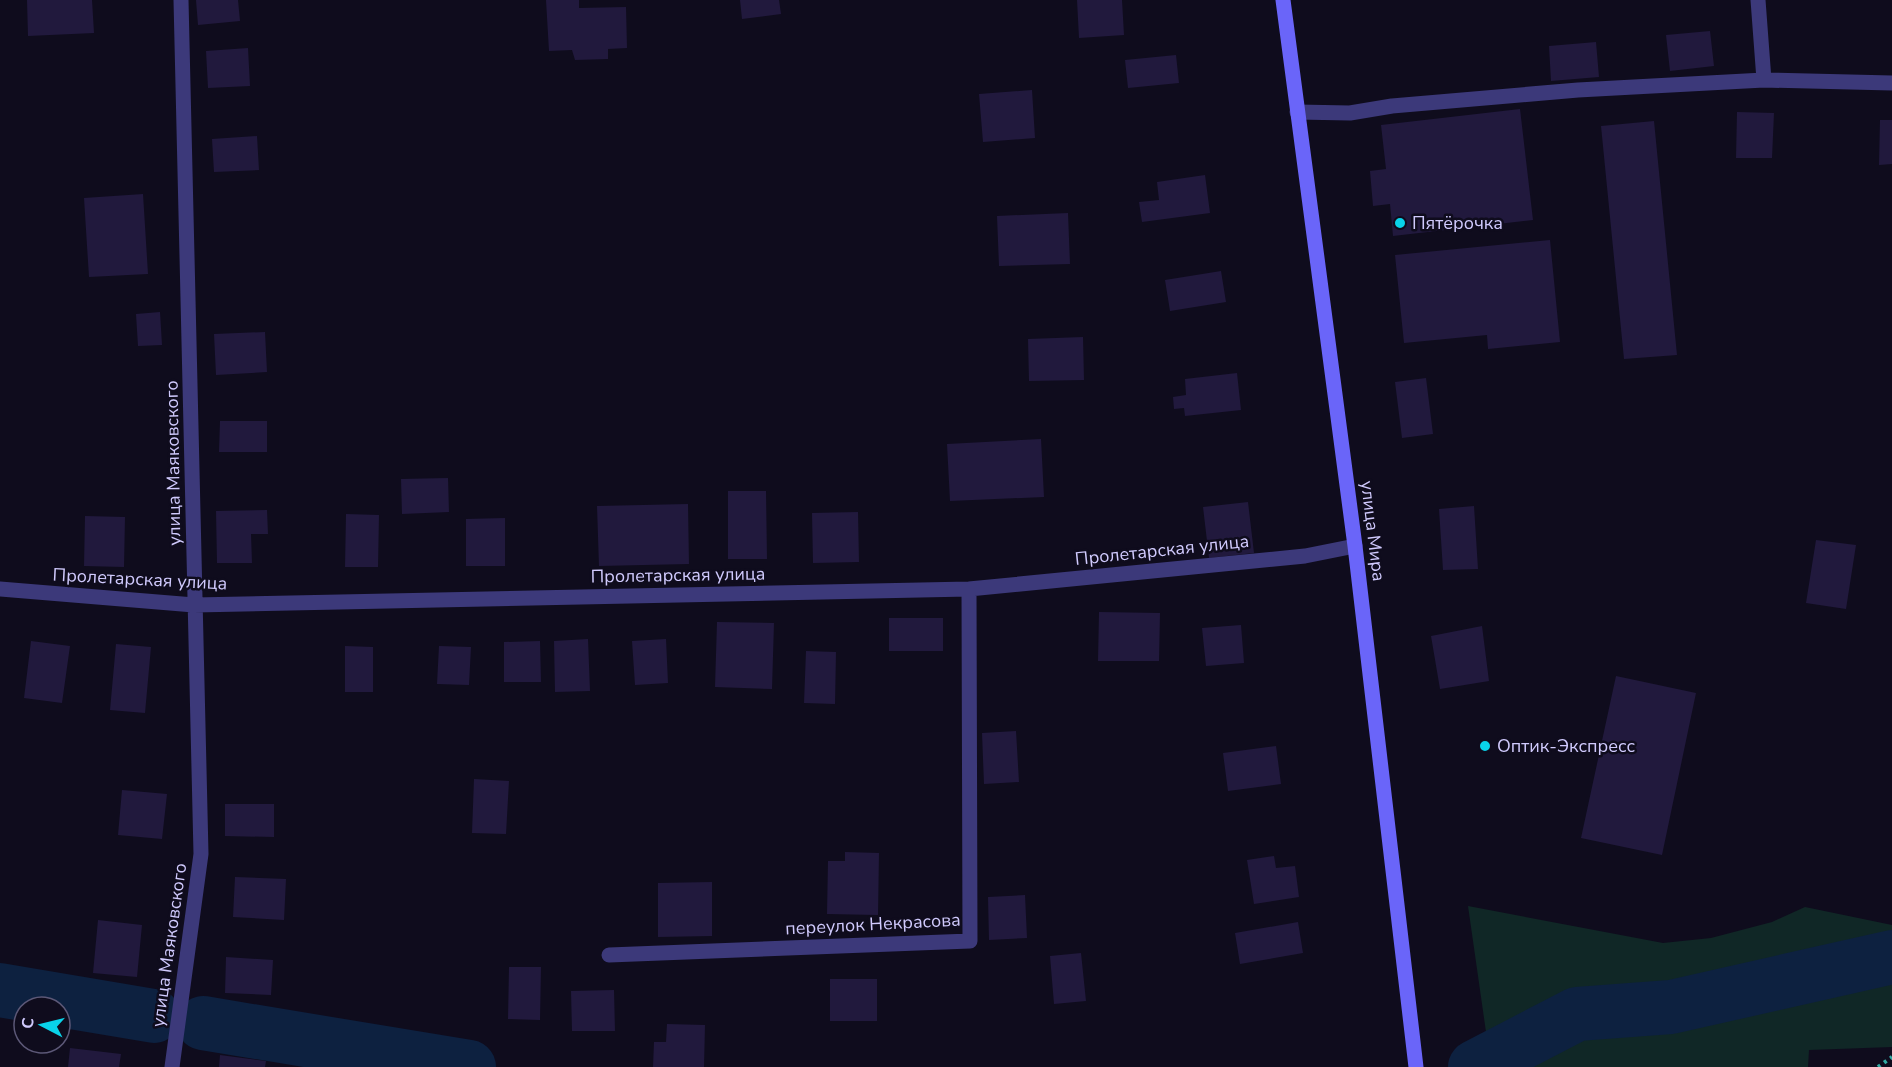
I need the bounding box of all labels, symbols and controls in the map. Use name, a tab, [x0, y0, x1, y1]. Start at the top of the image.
place label: Пятёрочка	[1412, 211, 1503, 235]
marker: Пятёрочка	[1393, 216, 1407, 230]
street label: улица Маяковского	[160, 380, 186, 546]
street label: улица Мира	[1355, 479, 1391, 583]
street label: Пролетарская улица	[1074, 529, 1250, 571]
street label: Пролетарская улица	[590, 561, 766, 589]
street label: Пролетарская улица	[52, 562, 228, 596]
place label: Оптик-Экспресс	[1497, 734, 1635, 758]
marker: Оптик-Экспресс	[1478, 739, 1492, 753]
street label: улица Маяковского	[146, 861, 192, 1029]
street label: переулок Некрасова	[785, 907, 961, 941]
north arrow	[12, 995, 72, 1055]
text: С	[17, 1016, 40, 1030]

